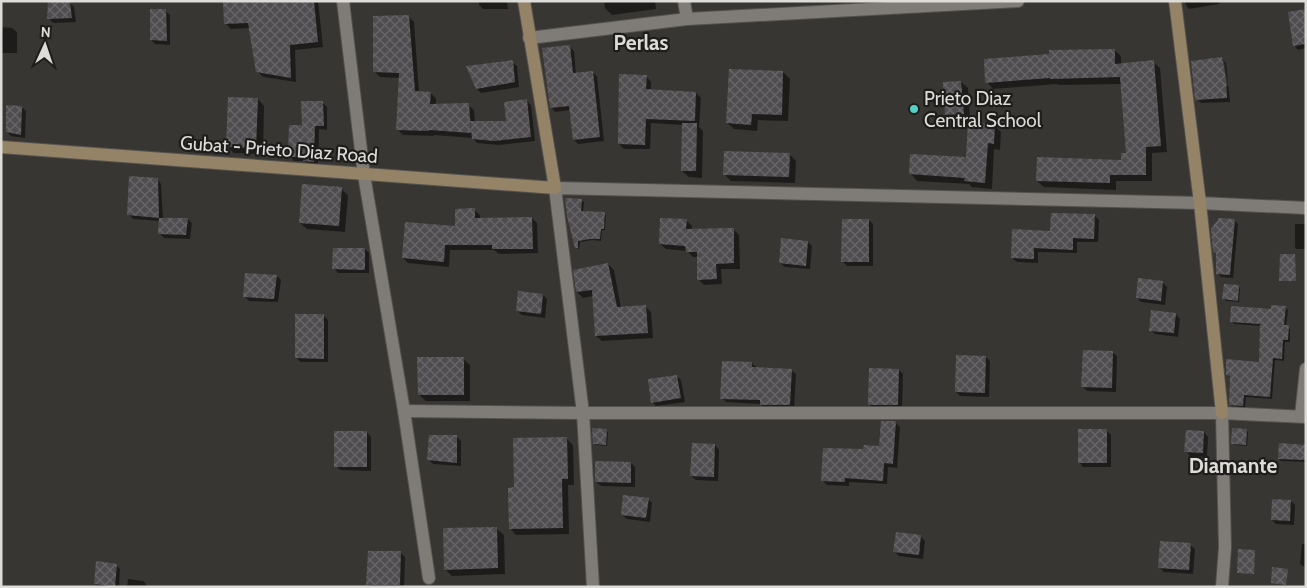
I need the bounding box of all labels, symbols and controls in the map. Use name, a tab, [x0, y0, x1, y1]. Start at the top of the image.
north arrow	[20, 20, 70, 70]
text: N	[40, 23, 51, 41]
district label: Perlas	[614, 30, 669, 55]
place label: Prieto Diaz Central School	[924, 87, 1042, 132]
marker: Prieto Diaz Central School	[908, 103, 920, 115]
street label: Gubat - Prieto Diaz Road	[179, 131, 378, 168]
district label: Diamante	[1189, 453, 1278, 478]

